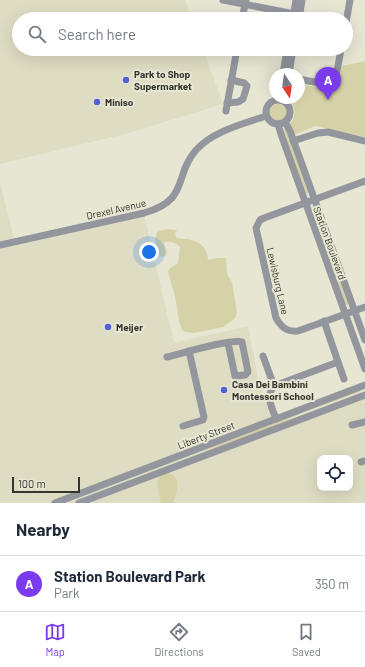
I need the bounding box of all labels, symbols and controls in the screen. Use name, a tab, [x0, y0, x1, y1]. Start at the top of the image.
search box	[12, 12, 353, 56]
icon: search	[26, 23, 48, 45]
text: Search here	[58, 25, 136, 43]
pin: A	[315, 67, 341, 100]
place label: Park to Shop Supermarket	[134, 68, 192, 92]
north arrow	[269, 68, 305, 104]
marker: Park to Shop Supermarket	[121, 75, 131, 85]
place label: Miniso	[105, 96, 134, 108]
marker: Miniso	[92, 97, 102, 107]
street label: Drexel Avenue	[85, 196, 147, 222]
street label: Station Boulevard	[311, 205, 349, 281]
your location	[139, 242, 159, 262]
street label: Lewisburg Lane	[264, 246, 292, 316]
place label: Meijer	[116, 321, 143, 333]
marker: Meijer	[103, 322, 113, 332]
place label: Casa Dei Bambini Montessori School	[232, 378, 314, 402]
marker: Casa Dei Bambini Montessori School	[219, 385, 229, 395]
street label: Liberty Street	[176, 418, 237, 451]
map controls	[317, 455, 353, 491]
button: locate	[317, 455, 353, 491]
scale bar	[12, 475, 80, 494]
text: 100 m	[18, 477, 46, 490]
text: Nearby	[16, 519, 70, 539]
text: Station Boulevard Park	[54, 567, 206, 585]
text: A	[25, 576, 33, 592]
text: 350 m	[315, 576, 349, 592]
text: Park	[54, 585, 80, 601]
tab: Map	[44, 621, 66, 658]
tab: Directions	[154, 621, 204, 658]
tab: Saved	[292, 621, 321, 658]

